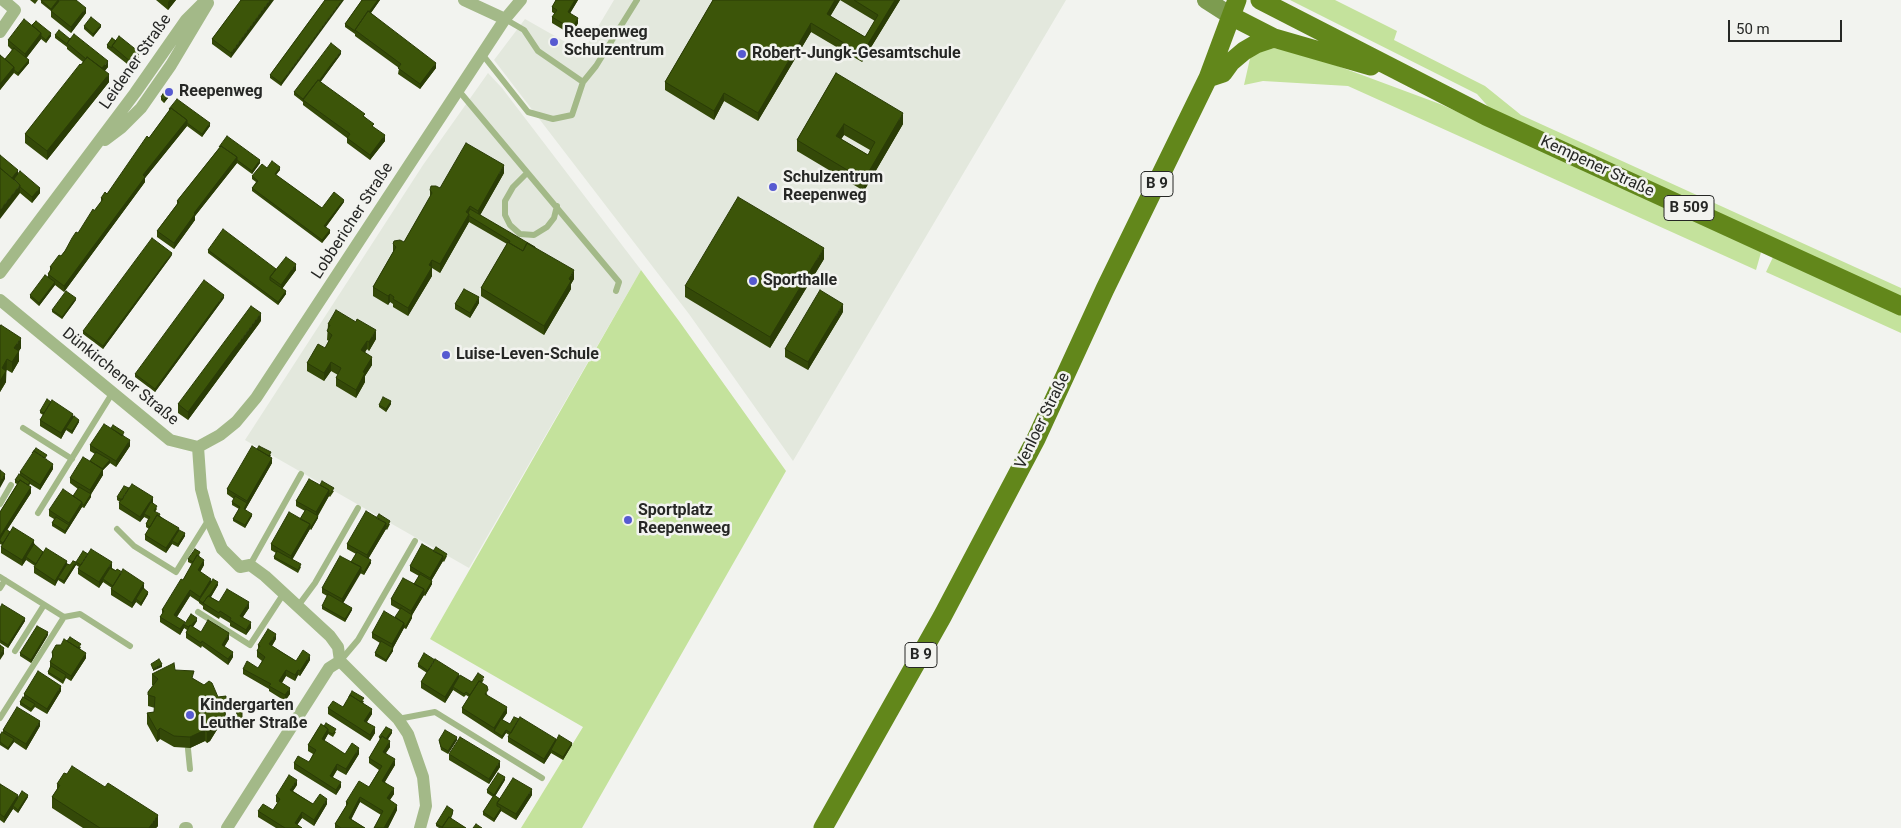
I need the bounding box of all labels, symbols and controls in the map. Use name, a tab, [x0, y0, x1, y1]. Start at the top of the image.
scale bar	[1731, 10, 1845, 42]
street label: Leidener Straße	[96, 11, 176, 113]
text: 50 m	[1736, 20, 1770, 38]
place label: Reepenweg Schulzentrum	[564, 23, 664, 61]
marker: Reepenweg Schulzentrum	[548, 36, 560, 48]
place label: Robert-Jungk-Gesamtschule	[752, 44, 961, 64]
marker: Robert-Jungk-Gesamtschule	[736, 48, 748, 60]
place label: Reepenweg	[179, 82, 263, 102]
marker: Reepenweg	[163, 86, 175, 98]
street label: Kempener Straße	[1537, 132, 1657, 202]
street label: Lobbericher Straße	[308, 159, 398, 283]
place label: Schulzentrum Reepenweg	[783, 168, 883, 206]
road number: B 9	[1141, 172, 1173, 196]
marker: Schulzentrum Reepenweg	[767, 181, 779, 193]
road number: B 509	[1664, 196, 1714, 220]
place label: Sporthalle	[763, 271, 837, 291]
marker: Sporthalle	[747, 275, 759, 287]
street label: Dünkirchener Straße	[58, 324, 182, 430]
place label: Luise-Leven-Schule	[456, 345, 599, 365]
marker: Luise-Leven-Schule	[440, 349, 452, 361]
street label: Venloer Straße	[1011, 370, 1075, 472]
place label: Sportplatz Reepenweeg	[638, 501, 730, 539]
marker: Sportplatz Reepenweeg	[622, 514, 634, 526]
road number: B 9	[905, 642, 937, 668]
place label: Kindergarten Leuther Straße	[200, 696, 307, 734]
marker: Kindergarten Leuther Straße	[184, 709, 196, 721]

